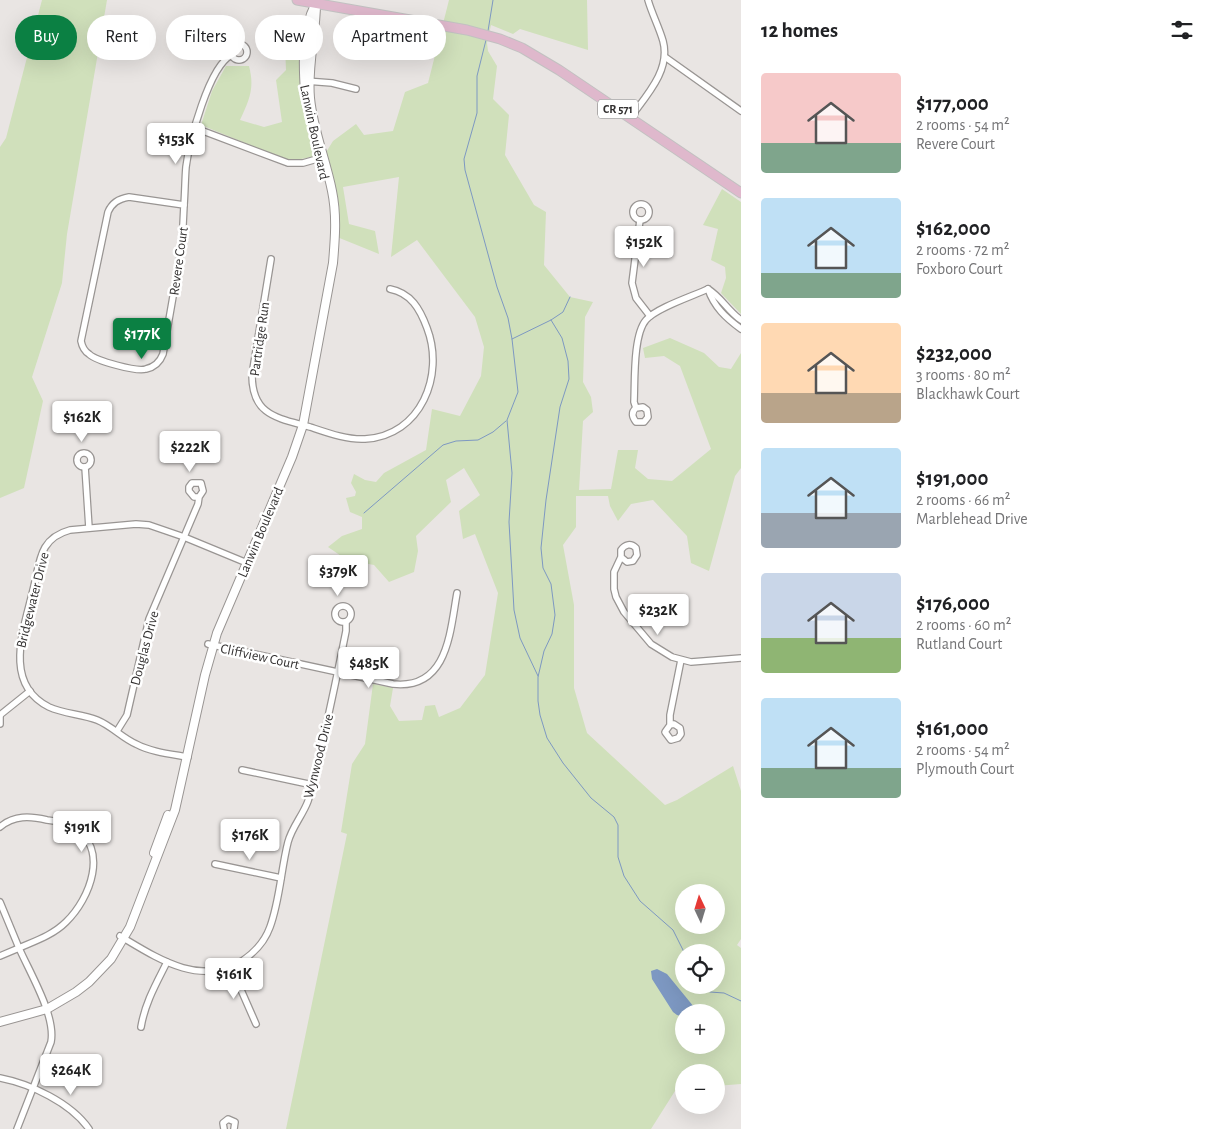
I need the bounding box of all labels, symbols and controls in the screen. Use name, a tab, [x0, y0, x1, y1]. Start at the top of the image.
chip: Buy	[15, 15, 77, 60]
chip: Rent	[87, 15, 156, 60]
chip: Filters	[166, 15, 245, 60]
chip: New	[255, 15, 323, 60]
chip: Apartment	[333, 15, 446, 60]
icon: filters	[1168, 16, 1196, 44]
text: 12 homes	[761, 20, 838, 41]
street label: Lanwin Boulevard	[297, 84, 331, 181]
icon: home	[801, 93, 861, 153]
text: $177,000	[916, 93, 989, 114]
road number: CR 571	[598, 100, 638, 118]
text: 2 rooms · 54 m²	[916, 117, 1010, 133]
pin: $153K	[141, 122, 211, 165]
text: $153K	[158, 131, 194, 147]
text: Revere Court	[916, 136, 995, 152]
icon: home	[801, 218, 861, 278]
text: $162,000	[916, 218, 991, 239]
street label: Revere Court	[167, 225, 191, 296]
pin: $152K	[609, 226, 679, 268]
text: $152K	[626, 234, 662, 250]
text: 2 rooms · 72 m²	[916, 242, 1009, 258]
text: Foxboro Court	[916, 261, 1003, 277]
street label: Partridge Run	[248, 301, 272, 377]
pin: $177K	[107, 318, 177, 360]
text: $177K	[124, 326, 160, 342]
icon: home	[801, 343, 861, 403]
text: $232,000	[916, 343, 992, 364]
text: 3 rooms · 80 m²	[916, 367, 1011, 383]
text: Blackhawk Court	[916, 386, 1020, 402]
pin: $162K	[47, 400, 117, 443]
text: $162K	[63, 409, 101, 425]
pin: $222K	[155, 430, 225, 473]
text: $222K	[170, 439, 210, 455]
icon: home	[801, 468, 861, 528]
text: $191,000	[916, 468, 988, 489]
street label: Lanwin Boulevard	[236, 485, 286, 580]
text: 2 rooms · 66 m²	[916, 492, 1010, 508]
text: Marblehead Drive	[916, 511, 1028, 527]
street label: Bridgewater Drive	[14, 551, 52, 650]
pin: $379K	[303, 554, 373, 597]
text: $379K	[319, 563, 357, 579]
icon: home	[801, 593, 861, 653]
text: $176,000	[916, 593, 990, 614]
pin: $232K	[623, 594, 693, 636]
text: $232K	[639, 602, 677, 618]
street label: Douglas Drive	[128, 610, 162, 687]
text: 2 rooms · 60 m²	[916, 617, 1011, 633]
text: Rutland Court	[916, 636, 1002, 652]
street label: Cliffview Court	[219, 642, 301, 672]
pin: $485K	[334, 646, 404, 689]
text: $485K	[349, 655, 389, 671]
street label: Wynwood Drive	[302, 712, 336, 800]
icon: home	[801, 718, 861, 778]
text: $161,000	[916, 718, 988, 739]
text: 2 rooms · 54 m²	[916, 742, 1010, 758]
text: Plymouth Court	[916, 761, 1014, 777]
pin: $191K	[47, 810, 117, 853]
pin: $176K	[215, 818, 285, 861]
text: $191K	[64, 819, 100, 835]
text: $176K	[232, 827, 268, 843]
north arrow	[675, 884, 725, 934]
map controls	[675, 884, 725, 1114]
button: locate	[675, 944, 725, 994]
pin: $161K	[199, 958, 269, 1000]
text: $161K	[216, 966, 252, 982]
button: +	[675, 1004, 725, 1054]
pin: $264K	[36, 1054, 106, 1096]
text: $264K	[51, 1062, 91, 1078]
button: −	[675, 1064, 725, 1114]

